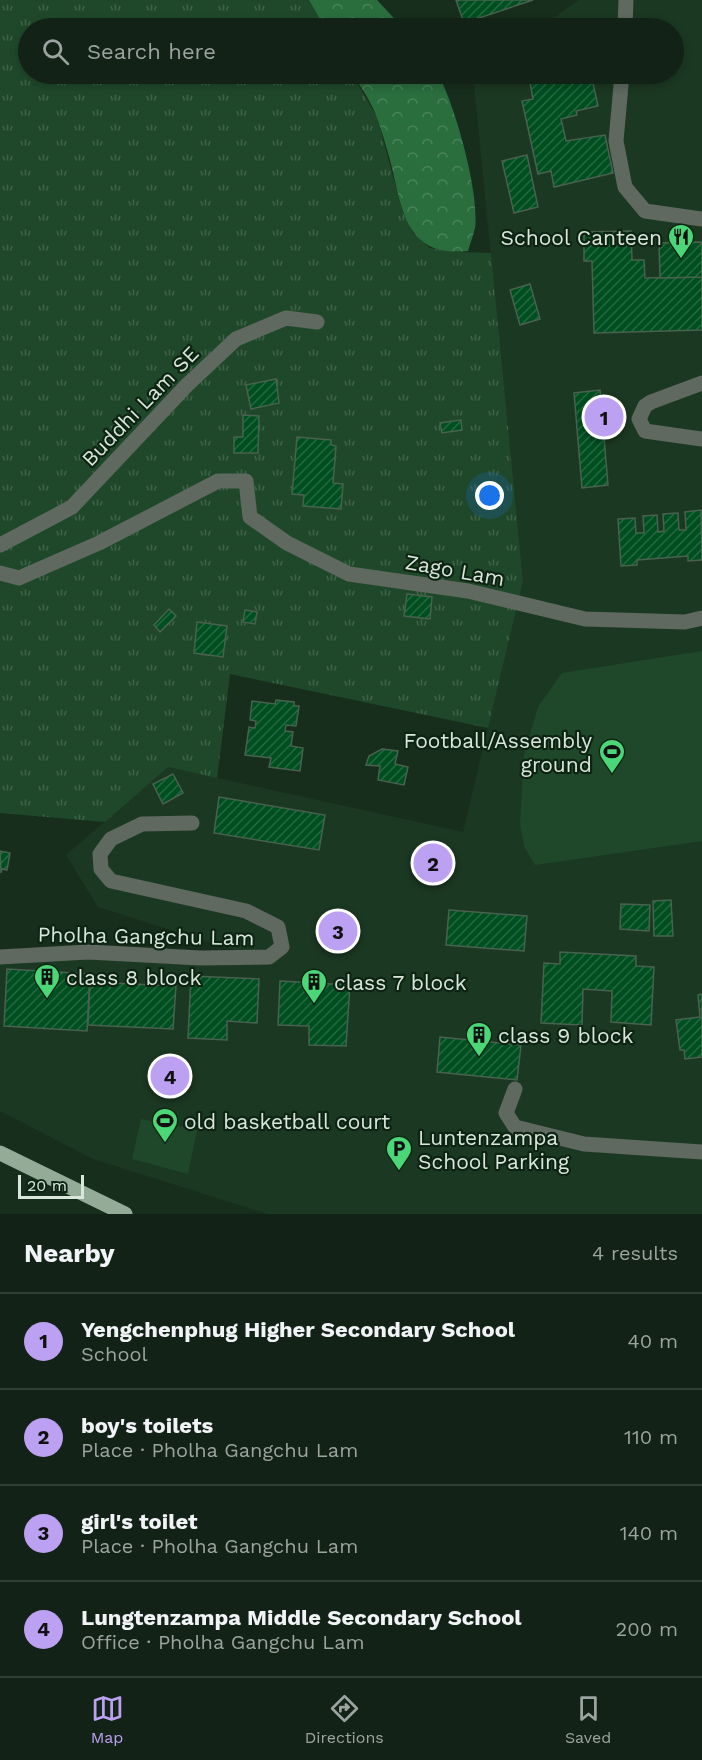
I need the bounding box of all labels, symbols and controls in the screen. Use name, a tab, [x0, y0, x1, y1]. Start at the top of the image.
search box	[18, 18, 684, 84]
icon: search	[39, 35, 72, 68]
text: Search here	[87, 39, 216, 64]
restaurant icon: School Canteen	[666, 222, 696, 260]
place label: School Canteen	[501, 225, 662, 250]
street label: Buddhi Lam SE	[76, 341, 204, 471]
pin: 1	[584, 394, 624, 440]
your location	[475, 481, 504, 510]
street label: Zago Lam	[403, 549, 507, 591]
place label: Football/Assembly ground	[404, 728, 592, 777]
sports icon: Football/Assembly ground	[597, 737, 627, 775]
pin: 2	[414, 840, 452, 886]
pin: 3	[318, 908, 358, 954]
street label: Pholha Gangchu Lam	[37, 922, 255, 950]
building icon: class 8 block	[32, 962, 62, 1000]
place label: class 8 block	[66, 965, 201, 990]
building icon: class 7 block	[299, 967, 329, 1005]
place label: class 7 block	[334, 970, 467, 995]
building icon: class 9 block	[464, 1020, 494, 1058]
place label: class 9 block	[498, 1023, 633, 1048]
pin: 4	[150, 1054, 190, 1098]
sports icon: old basketball court	[150, 1106, 180, 1144]
place label: old basketball court	[184, 1109, 390, 1134]
place label: Luntenzampa School Parking	[418, 1125, 570, 1174]
parking icon: Luntenzampa School Parking	[384, 1134, 414, 1172]
scale bar	[18, 1172, 84, 1200]
text: 20 m	[27, 1176, 67, 1195]
text: Nearby	[24, 1238, 115, 1268]
text: 4 results	[592, 1241, 678, 1265]
text: Yengchenphug Higher Secondary School	[81, 1317, 515, 1342]
text: 1	[39, 1329, 48, 1353]
text: 40 m	[627, 1329, 678, 1353]
text: School	[81, 1342, 148, 1366]
text: boy's toilets	[81, 1413, 213, 1438]
text: 2	[38, 1425, 49, 1449]
text: 110 m	[624, 1425, 678, 1449]
text: Place · Pholha Gangchu Lam	[81, 1438, 358, 1462]
text: girl's toilet	[81, 1509, 198, 1534]
text: 3	[38, 1521, 49, 1545]
text: 140 m	[620, 1521, 678, 1545]
text: Place · Pholha Gangchu Lam	[81, 1534, 358, 1558]
text: Lungtenzampa Middle Secondary School	[81, 1605, 522, 1630]
text: 4	[37, 1617, 50, 1641]
text: 200 m	[616, 1617, 678, 1641]
text: Office · Pholha Gangchu Lam	[81, 1630, 365, 1654]
tab: Map	[91, 1692, 124, 1747]
tab: Directions	[305, 1692, 384, 1747]
tab: Saved	[565, 1692, 611, 1747]

